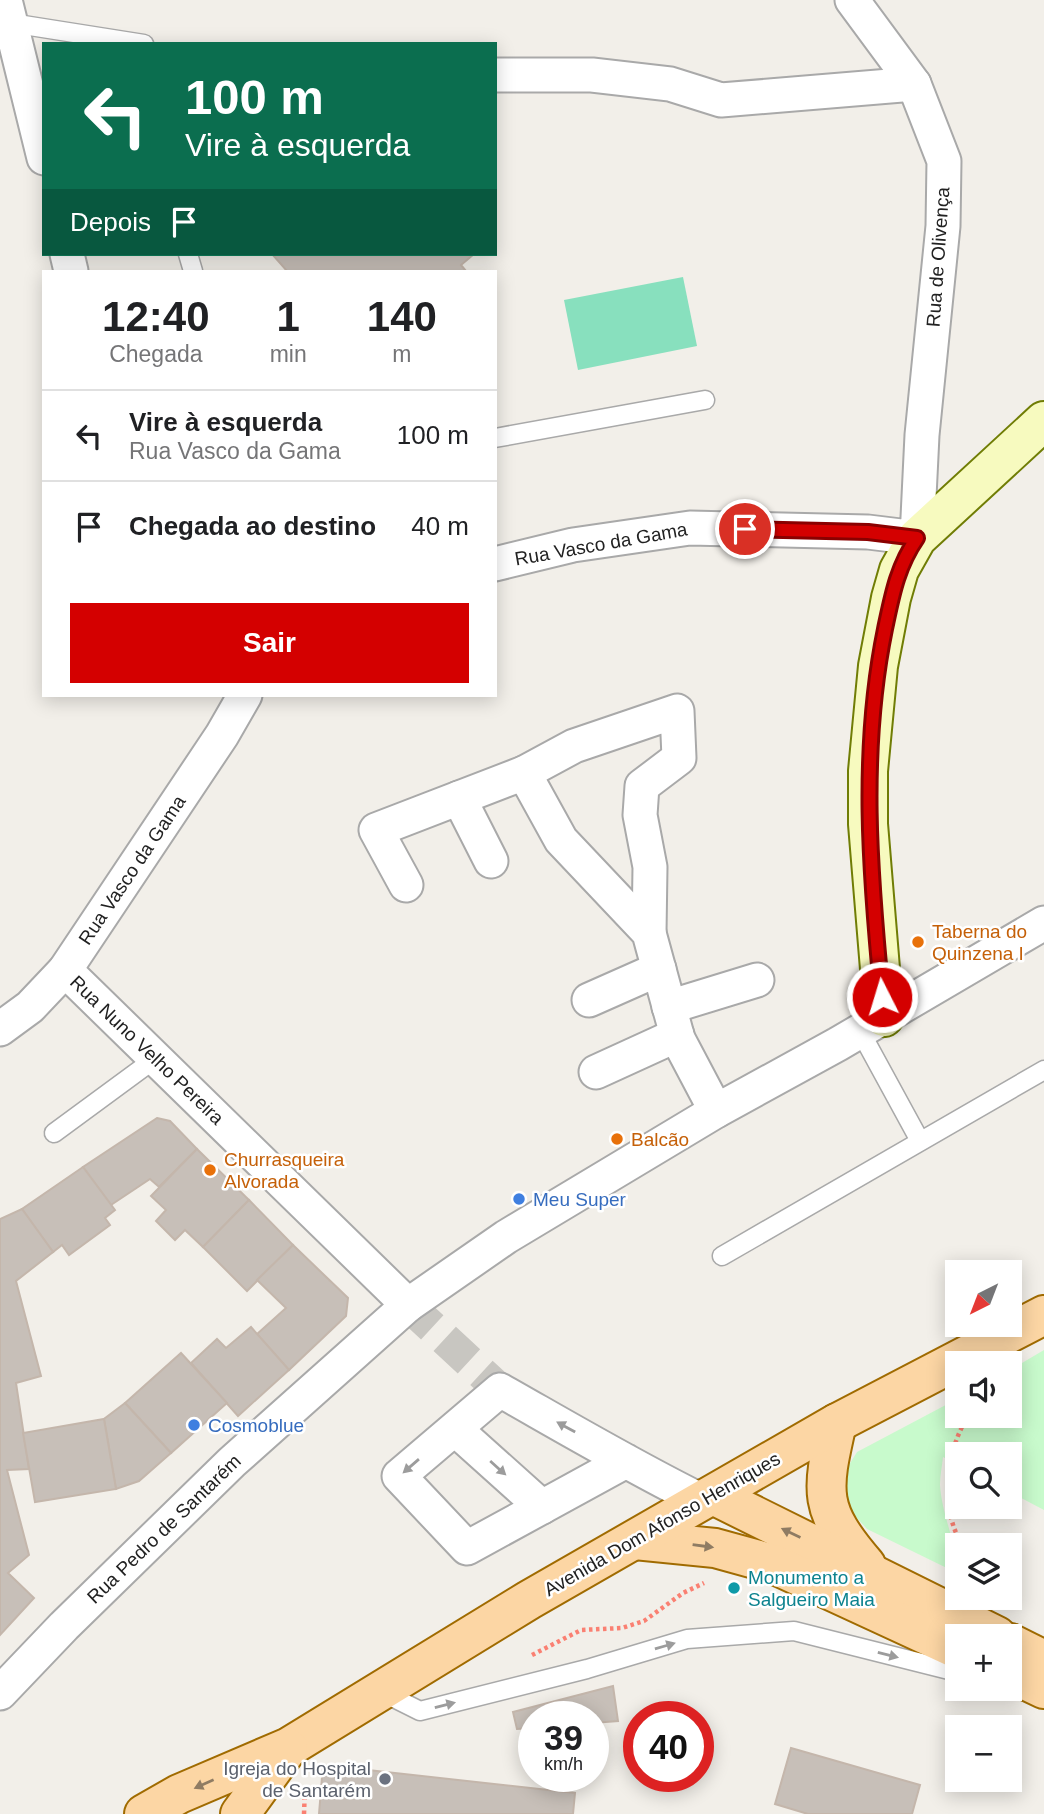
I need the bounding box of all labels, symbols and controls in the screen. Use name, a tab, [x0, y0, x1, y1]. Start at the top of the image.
icon: left	[70, 70, 161, 161]
text: 100 m	[185, 70, 324, 124]
text: Vire à esquerda	[185, 127, 410, 163]
street label: Rua de Olivença	[923, 186, 953, 328]
icon: arrive	[165, 203, 203, 241]
text: Depois	[70, 207, 151, 237]
text: 12:40	[102, 293, 210, 340]
text: 1	[276, 293, 300, 340]
text: 140	[367, 293, 437, 340]
text: Chegada	[109, 341, 203, 367]
text: min	[270, 341, 307, 367]
text: m	[392, 341, 411, 367]
text: Vire à esquerda	[129, 407, 322, 437]
icon: left	[70, 417, 108, 455]
text: 100 m	[397, 420, 469, 450]
text: Rua Vasco da Gama	[129, 438, 341, 464]
pin	[715, 499, 775, 559]
icon: arrive	[70, 508, 108, 546]
icon: arrive	[726, 510, 764, 548]
text: Chegada ao destino	[129, 511, 376, 541]
text: 40 m	[411, 511, 469, 541]
street label: Rua Vasco da Gama	[513, 518, 689, 570]
button: Sair	[70, 603, 469, 683]
street label: Rua Vasco da Gama	[74, 791, 190, 948]
place label: Taberna do Quinzena I	[932, 921, 1027, 964]
marker: Taberna do Quinzena I	[910, 934, 926, 950]
position arrow	[845, 960, 919, 1034]
street label: Rua Nuno Velho Pereira	[66, 971, 228, 1129]
place label: Balcão	[631, 1129, 689, 1150]
marker: Balcão	[609, 1131, 625, 1147]
place label: Churrasqueira Alvorada	[224, 1149, 345, 1192]
marker: Churrasqueira Alvorada	[202, 1162, 218, 1178]
place label: Meu Super	[533, 1189, 627, 1210]
marker: Meu Super	[511, 1191, 527, 1207]
north arrow	[945, 1260, 1022, 1337]
map controls	[945, 1260, 1022, 1792]
button: sound	[945, 1351, 1022, 1428]
place label: Cosmoblue	[208, 1415, 304, 1436]
marker: Cosmoblue	[186, 1417, 202, 1433]
one-way arrow	[557, 1421, 576, 1433]
button: search	[945, 1442, 1022, 1519]
street label: Avenida Dom Afonso Henriques	[540, 1448, 784, 1600]
street label: Rua Pedro de Santarém	[83, 1450, 245, 1608]
one-way arrow	[402, 1458, 420, 1474]
one-way arrow	[490, 1460, 507, 1475]
one-way arrow	[781, 1527, 801, 1538]
button: layers	[945, 1533, 1022, 1610]
one-way arrow	[692, 1541, 714, 1552]
place label: Monumento a Salgueiro Maia	[748, 1567, 875, 1610]
marker: Monumento a Salgueiro Maia	[726, 1580, 742, 1596]
button: +	[945, 1624, 1022, 1701]
one-way arrow	[655, 1640, 676, 1650]
one-way arrow	[877, 1650, 899, 1661]
one-way arrow	[434, 1699, 456, 1710]
speed limit sign: 40	[623, 1701, 714, 1792]
button: −	[945, 1715, 1022, 1792]
text: 39	[544, 1718, 583, 1757]
text: km/h	[544, 1754, 583, 1774]
place label: Igreja do Hospital de Santarém	[223, 1758, 371, 1801]
marker: Igreja do Hospital de Santarém	[377, 1771, 393, 1787]
one-way arrow	[194, 1778, 214, 1790]

